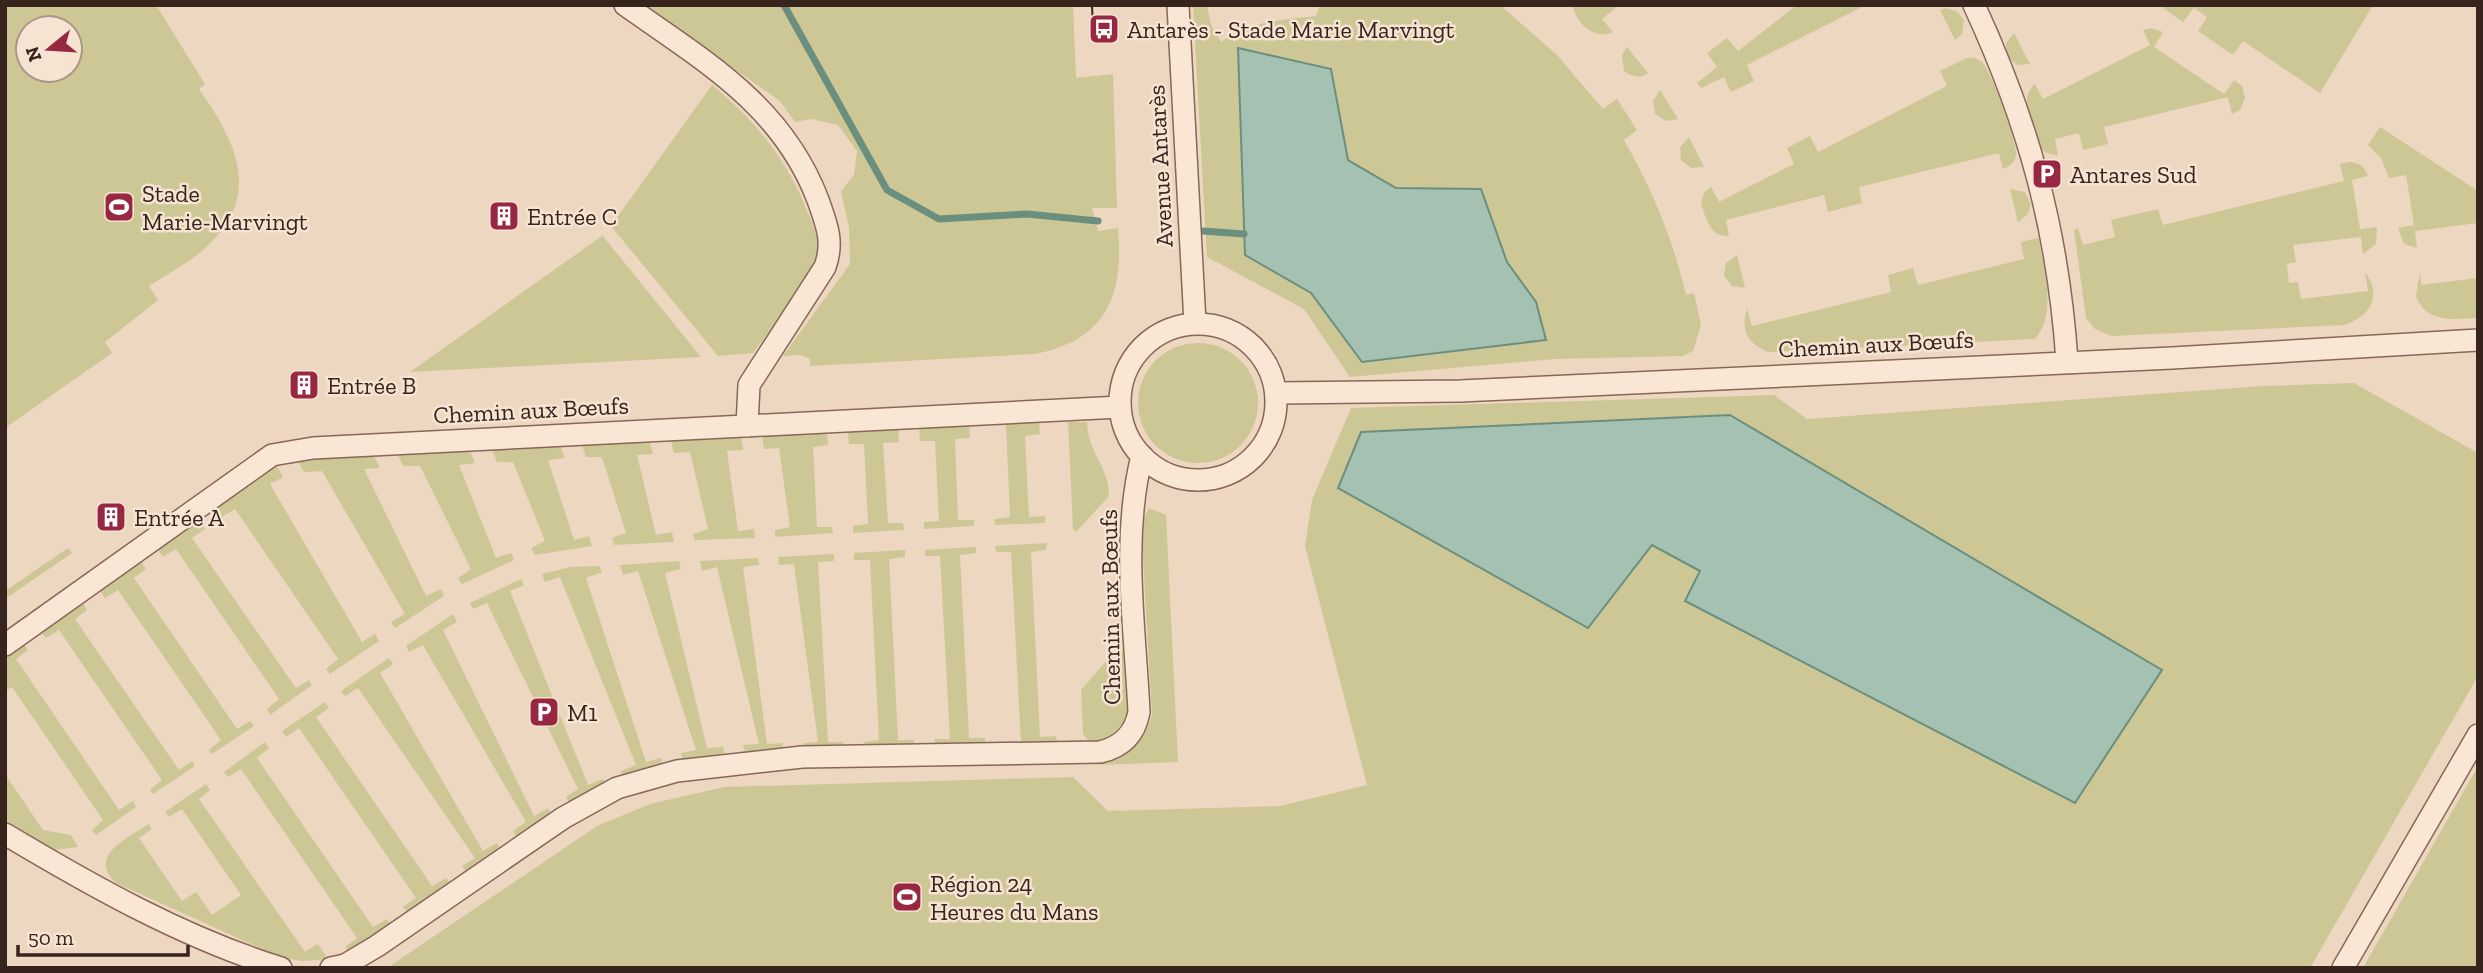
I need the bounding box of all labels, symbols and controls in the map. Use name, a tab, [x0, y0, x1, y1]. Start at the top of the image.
bus stop icon: Antarès - Stade Marie Marvingt	[1087, 12, 1121, 46]
north arrow	[14, 14, 84, 84]
place label: Antarès - Stade Marie Marvingt	[1127, 15, 1455, 44]
text: N	[20, 44, 46, 65]
street label: Avenue Antarès	[1141, 84, 1179, 248]
parking icon: Antares Sud	[2030, 157, 2064, 191]
place label: Antares Sud	[2070, 160, 2197, 189]
place label: Stade Marie-Marvingt	[142, 179, 308, 236]
sports icon: Stade Marie-Marvingt	[102, 190, 136, 224]
building icon: Entrée C	[487, 199, 521, 233]
place label: Entrée C	[527, 202, 617, 231]
street label: Chemin aux Bœufs	[1777, 324, 1975, 364]
building icon: Entrée B	[287, 368, 321, 402]
place label: Entrée B	[327, 371, 416, 400]
street label: Chemin aux Bœufs	[432, 390, 630, 430]
building icon: Entrée A	[94, 500, 128, 534]
place label: Entrée A	[134, 503, 224, 532]
street label: Chemin aux Bœufs	[1094, 509, 1126, 705]
parking icon: M1	[527, 695, 561, 729]
place label: M1	[567, 698, 597, 727]
place label: Région 24 Heures du Mans	[930, 869, 1099, 926]
sports icon: Région 24 Heures du Mans	[890, 880, 924, 914]
scale bar	[18, 914, 187, 958]
text: 50 m	[28, 925, 74, 950]

